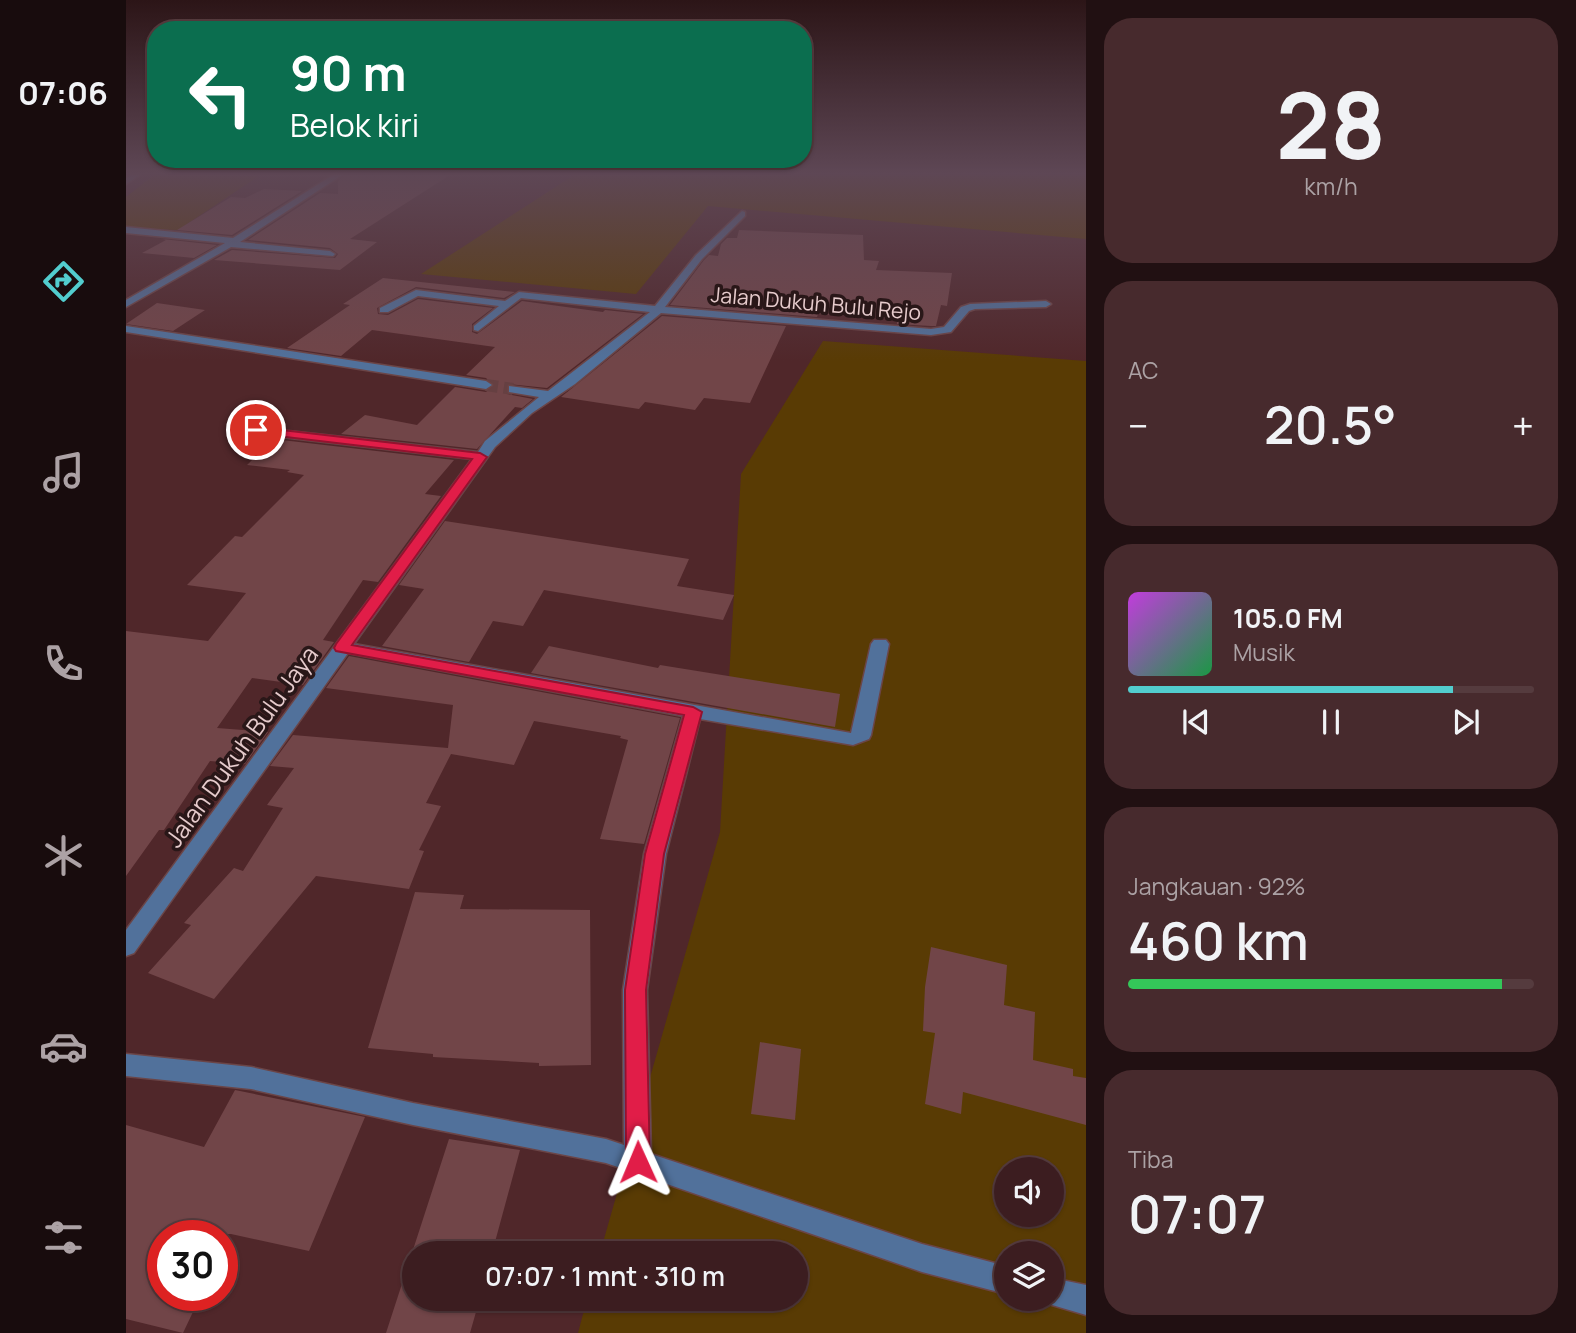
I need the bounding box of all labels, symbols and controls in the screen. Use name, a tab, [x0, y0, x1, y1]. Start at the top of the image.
text: 90 m	[290, 39, 407, 106]
icon: left	[175, 49, 266, 140]
text: 28	[1276, 62, 1386, 186]
text: 07:06	[18, 71, 108, 115]
text: Belok kiri	[290, 103, 419, 147]
text: km/h	[1304, 170, 1358, 202]
icon: directions	[39, 257, 88, 306]
street label: Jalan Dukuh Bulu Rejo	[710, 280, 922, 326]
text: AC	[1128, 354, 1159, 386]
text: 20.5°	[1264, 389, 1397, 460]
text: −	[1128, 399, 1149, 451]
text: +	[1512, 399, 1534, 451]
pin	[226, 400, 286, 460]
icon: arrive	[237, 411, 275, 449]
icon: music	[39, 448, 88, 497]
text: 105.0 FM	[1233, 600, 1343, 636]
text: Musik	[1233, 636, 1295, 668]
icon: phone	[39, 639, 88, 688]
street label: Jalan Dukuh Bulu Jaya	[157, 639, 325, 853]
icon: previous	[1177, 703, 1215, 741]
icon: pause	[1312, 703, 1350, 741]
icon: next	[1447, 703, 1485, 741]
icon: climate	[39, 831, 88, 880]
text: Jangkauan · 92%	[1128, 870, 1306, 902]
text: 460 km	[1128, 905, 1309, 976]
icon: car	[39, 1022, 88, 1071]
position arrow	[601, 1125, 675, 1199]
text: Tiba	[1128, 1143, 1173, 1175]
map controls	[994, 1157, 1064, 1311]
button: sound	[994, 1157, 1064, 1227]
text: 07:07	[1128, 1178, 1266, 1249]
icon: filters	[39, 1213, 88, 1262]
speed limit sign: 30	[147, 1220, 238, 1311]
button: layers	[994, 1241, 1064, 1311]
text: 07:07 · 1 mnt · 310 m	[485, 1258, 725, 1294]

